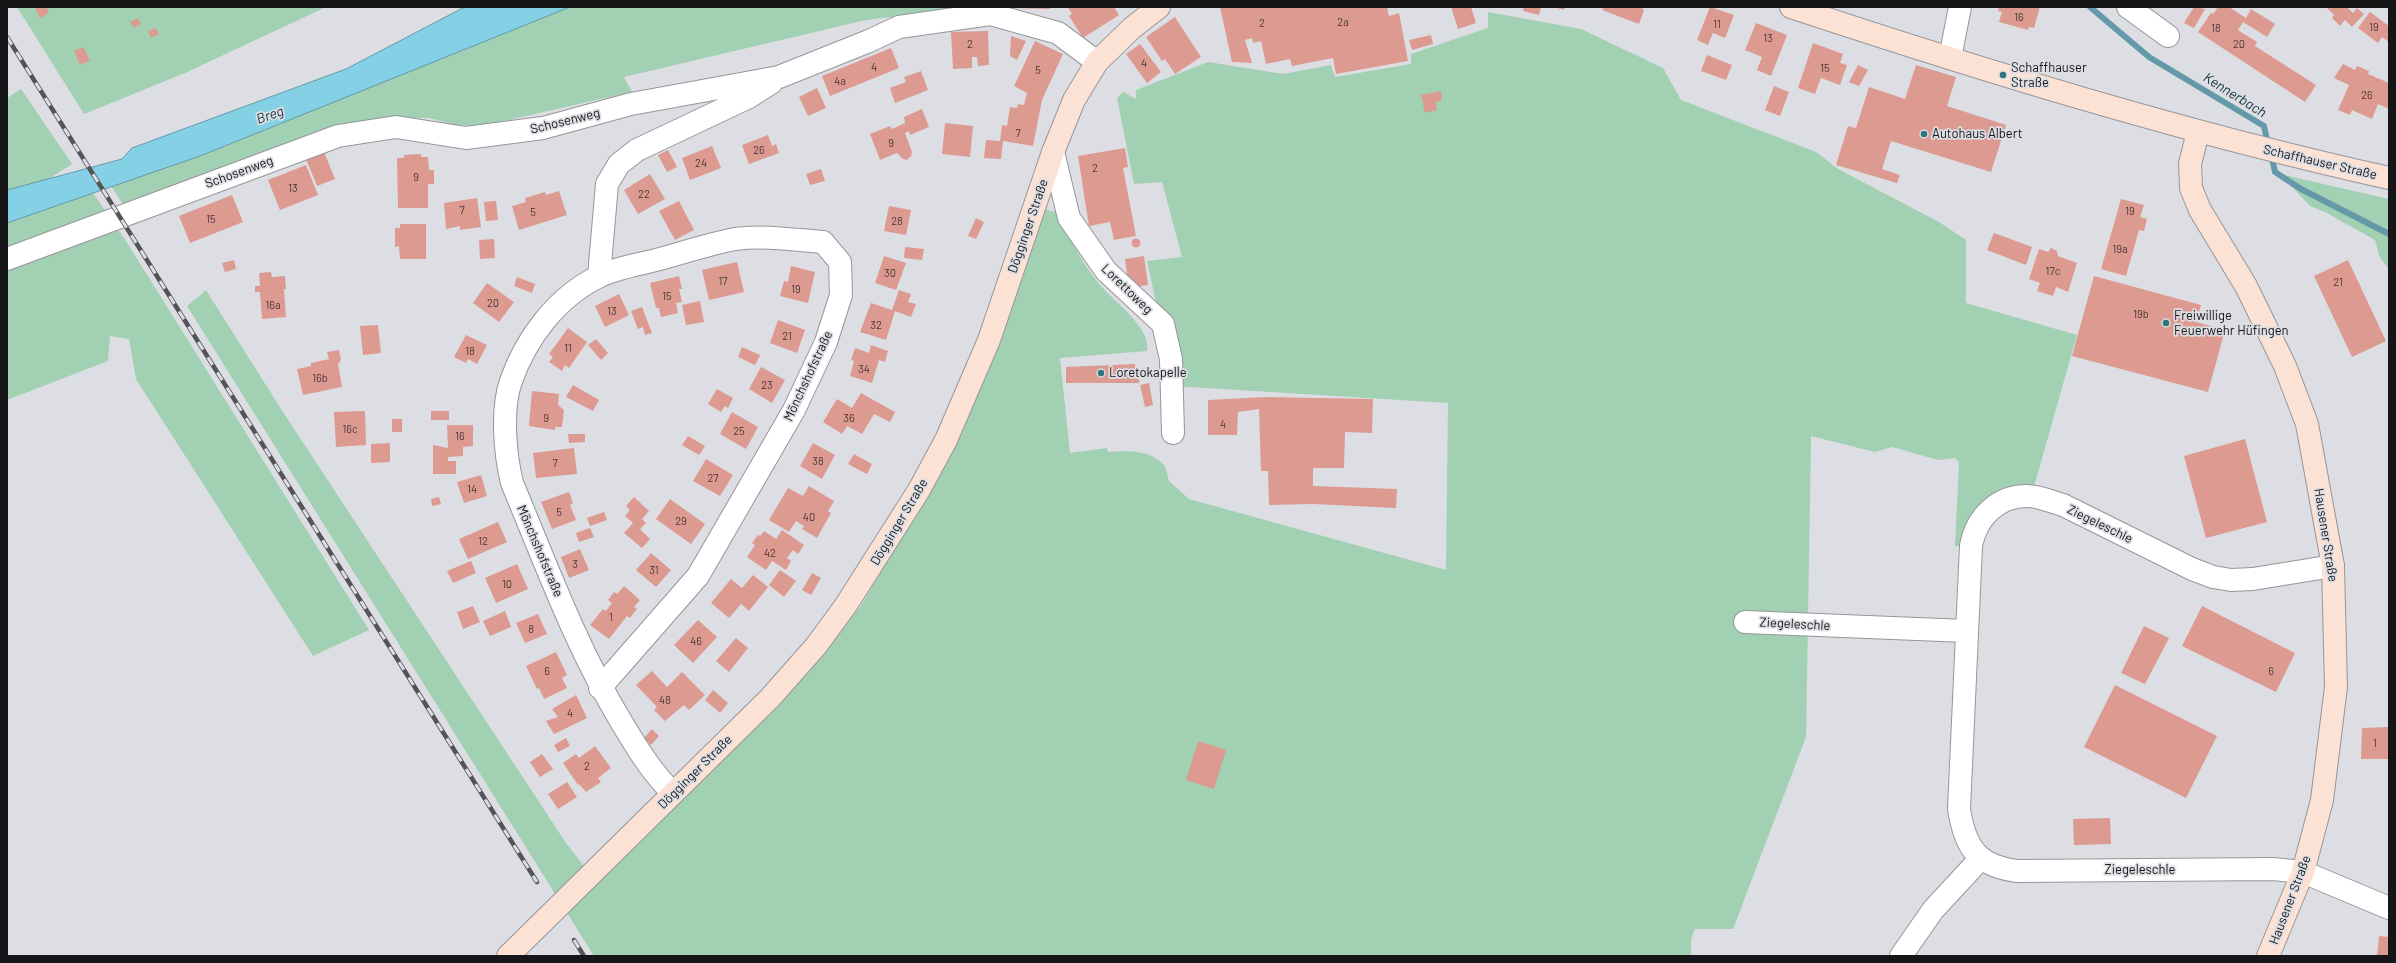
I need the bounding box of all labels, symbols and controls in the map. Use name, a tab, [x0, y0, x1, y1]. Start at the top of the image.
house number: 16	[2014, 10, 2024, 24]
house number: 2a	[1337, 15, 1349, 29]
house number: 2	[1259, 16, 1265, 30]
house number: 11	[1713, 17, 1721, 31]
house number: 19	[2369, 20, 2379, 34]
house number: 18	[2211, 21, 2221, 35]
house number: 13	[1763, 31, 1773, 45]
house number: 2	[967, 37, 973, 51]
house number: 20	[2233, 37, 2245, 51]
house number: 4	[1141, 56, 1147, 70]
house number: 4	[871, 60, 877, 74]
place label: Schaffhauser Straße	[2011, 60, 2087, 91]
house number: 15	[1820, 61, 1830, 75]
house number: 5	[1035, 63, 1041, 77]
water label: Kennerbach	[2200, 69, 2270, 121]
marker: Schaffhauser Straße	[1998, 70, 2008, 80]
house number: 4a	[834, 74, 846, 88]
house number: 26	[2361, 88, 2373, 102]
water label: Breg	[254, 103, 286, 127]
street label: Schosenweg	[528, 105, 602, 137]
house number: 7	[1015, 126, 1021, 140]
place label: Autohaus Albert	[1932, 126, 2022, 142]
marker: Autohaus Albert	[1919, 129, 1929, 139]
house number: 9	[888, 136, 894, 150]
street label: Schaffhauser Straße	[2262, 141, 2378, 183]
house number: 26	[753, 143, 765, 157]
street label: Schosenweg	[203, 152, 275, 192]
house number: 24	[695, 156, 707, 170]
house number: 2	[1092, 161, 1098, 175]
house number: 9	[413, 170, 419, 184]
street label: Dögginger Straße	[1005, 177, 1051, 275]
house number: 13	[288, 181, 298, 195]
house number: 22	[638, 187, 650, 201]
house number: 7	[459, 203, 465, 217]
house number: 19	[2125, 204, 2135, 218]
house number: 5	[530, 205, 536, 219]
house number: 15	[206, 212, 216, 226]
house number: 28	[891, 214, 903, 228]
house number: 19a	[2112, 242, 2128, 256]
street label: Lorettoweg	[1098, 261, 1156, 317]
house number: 17c	[2046, 264, 2060, 278]
house number: 30	[884, 266, 896, 280]
house number: 17	[718, 274, 728, 288]
house number: 21	[2333, 275, 2343, 289]
house number: 19	[791, 282, 801, 296]
house number: 15	[662, 289, 672, 303]
house number: 20	[487, 296, 499, 310]
house number: 16a	[265, 298, 281, 312]
house number: 13	[607, 304, 617, 318]
house number: 19b	[2133, 307, 2149, 321]
place label: Freiwillige Feuerwehr Hüfingen	[2174, 308, 2289, 339]
house number: 32	[870, 318, 882, 332]
marker: Freiwillige Feuerwehr Hüfingen	[2161, 318, 2171, 328]
street label: Mönchshofstraße	[780, 328, 836, 424]
house number: 21	[782, 329, 792, 343]
house number: 11	[564, 341, 572, 355]
house number: 18	[465, 344, 475, 358]
house number: 34	[858, 362, 870, 376]
place label: Loretokapelle	[1109, 365, 1187, 381]
marker: Loretokapelle	[1096, 368, 1106, 378]
house number: 16b	[312, 371, 328, 385]
house number: 23	[761, 378, 773, 392]
house number: 9	[543, 411, 549, 425]
house number: 36	[843, 411, 855, 425]
house number: 4	[1220, 417, 1226, 431]
house number: 16c	[342, 422, 358, 436]
house number: 25	[733, 424, 745, 438]
house number: 16	[455, 429, 465, 443]
house number: 38	[812, 454, 824, 468]
house number: 7	[552, 456, 558, 470]
house number: 27	[707, 471, 719, 485]
street label: Dögginger Straße	[867, 476, 931, 568]
house number: 14	[467, 482, 477, 496]
street label: Hausener Straße	[2311, 487, 2341, 583]
street label: Ziegeleschle	[2065, 501, 2135, 547]
street label: Mönchshofstraße	[514, 503, 566, 599]
house number: 5	[556, 505, 562, 519]
house number: 40	[803, 510, 815, 524]
house number: 29	[675, 514, 687, 528]
house number: 12	[478, 534, 488, 548]
house number: 42	[764, 546, 776, 560]
house number: 3	[572, 557, 578, 571]
house number: 31	[649, 563, 659, 577]
house number: 10	[502, 577, 512, 591]
house number: 1	[609, 610, 613, 624]
street label: Ziegeleschle	[1759, 614, 1831, 634]
house number: 8	[528, 622, 534, 636]
house number: 46	[690, 634, 702, 648]
house number: 6	[544, 664, 550, 678]
house number: 6	[2268, 664, 2274, 678]
house number: 48	[659, 693, 671, 707]
house number: 4	[567, 706, 573, 720]
street label: Dögginger Straße	[655, 732, 735, 812]
house number: 1	[2373, 736, 2377, 750]
house number: 2	[584, 759, 590, 773]
street label: Hausener Straße	[2266, 853, 2314, 947]
street label: Ziegeleschle	[2104, 862, 2176, 878]

